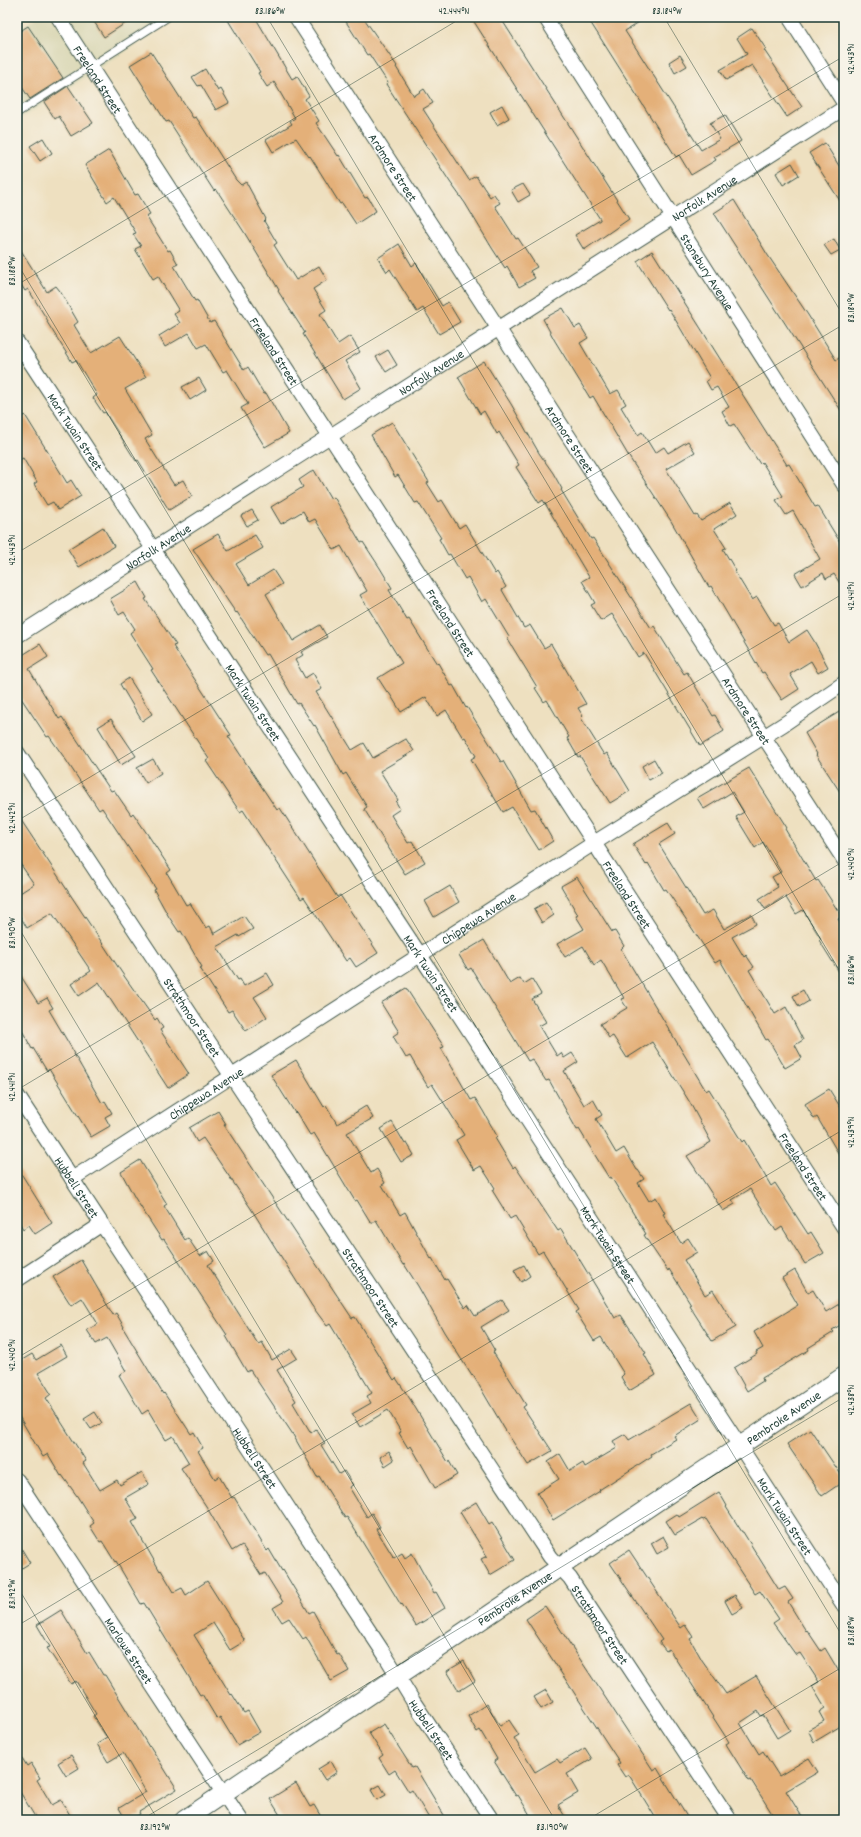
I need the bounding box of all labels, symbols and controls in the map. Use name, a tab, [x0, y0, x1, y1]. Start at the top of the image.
text: 83.186°W	[255, 5, 285, 19]
text: 42.444°N	[439, 5, 469, 19]
text: 83.184°W	[652, 5, 682, 19]
street label: Freeland Street	[67, 43, 126, 119]
text: 42.443°N	[845, 43, 859, 75]
street label: Ardmore Street	[362, 131, 421, 206]
street label: Norfolk Avenue	[669, 171, 742, 228]
street label: Stansbury Avenue	[674, 231, 737, 315]
text: 83.188°W	[6, 256, 20, 286]
text: 83.184°W	[845, 293, 859, 323]
street label: Freeland Street	[243, 314, 302, 390]
street label: Norfolk Avenue	[396, 346, 469, 402]
street label: Mark Twain Street	[41, 390, 106, 476]
street label: Ardmore Street	[539, 402, 597, 478]
street label: Norfolk Avenue	[123, 520, 196, 576]
text: 42.443°N	[6, 534, 20, 566]
text: 42.441°N	[845, 582, 859, 610]
street label: Freeland Street	[420, 586, 478, 662]
street label: Mark Twain Street	[219, 661, 284, 746]
street label: Ardmore Street	[715, 674, 774, 750]
text: 42.442°N	[6, 802, 20, 834]
text: 42.440°N	[845, 848, 859, 880]
street label: Freeland Street	[596, 858, 655, 934]
street label: Chippewa Avenue	[438, 888, 521, 951]
text: 83.190°W	[6, 917, 20, 949]
street label: Mark Twain Street	[397, 932, 462, 1017]
text: 83.186°W	[845, 955, 859, 985]
street label: Strathmoor Street	[157, 975, 224, 1062]
street label: Chippewa Avenue	[166, 1064, 248, 1126]
text: 42.441°N	[6, 1073, 20, 1101]
text: 42.439°N	[845, 1116, 859, 1148]
street label: Freeland Street	[773, 1130, 831, 1206]
street label: Hubbell Street	[48, 1154, 103, 1223]
street label: Mark Twain Street	[574, 1203, 639, 1289]
street label: Strathmoor Street	[336, 1245, 403, 1333]
text: 42.440°N	[6, 1339, 20, 1371]
text: 42.438°N	[845, 1384, 859, 1415]
street label: Pembroke Avenue	[743, 1387, 826, 1451]
street label: Hubbell Street	[226, 1425, 281, 1494]
street label: Mark Twain Street	[751, 1475, 816, 1560]
street label: Pembroke Avenue	[474, 1568, 557, 1632]
text: 83.192°W	[6, 1579, 20, 1609]
street label: Strathmoor Street	[565, 1582, 632, 1670]
street label: Marlowe Street	[98, 1615, 156, 1689]
text: 83.188°W	[845, 1616, 859, 1646]
street label: Hubbell Street	[402, 1696, 457, 1765]
text: 83.192°W	[140, 1821, 170, 1835]
text: 83.190°W	[536, 1821, 568, 1835]

